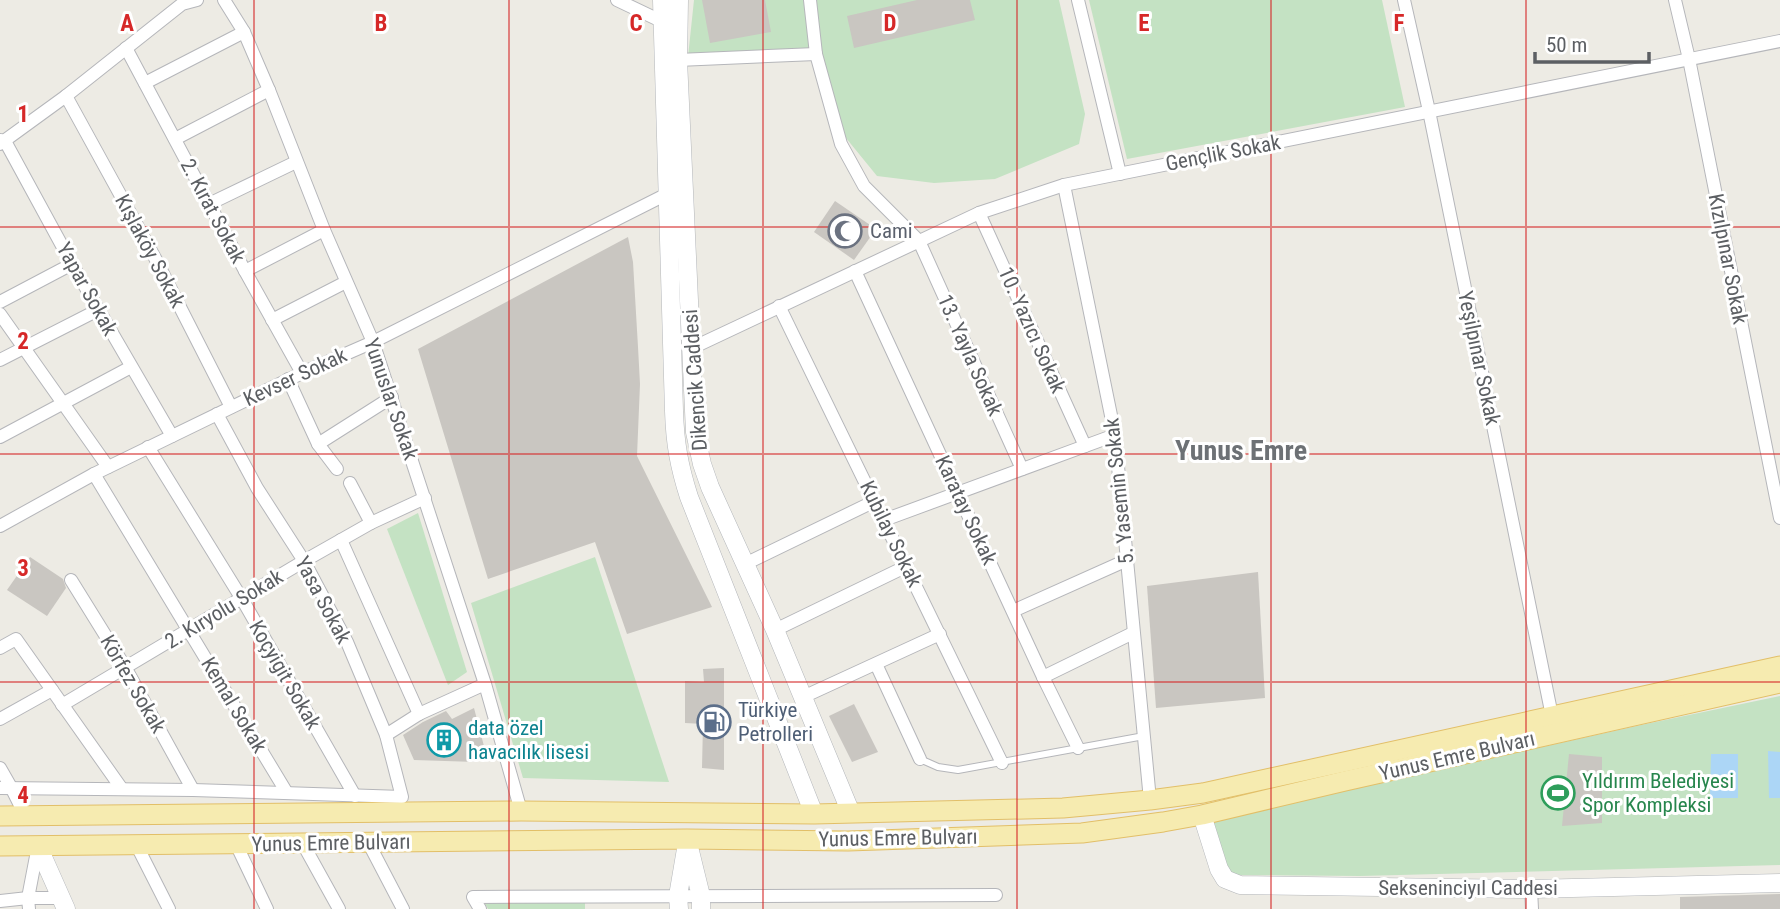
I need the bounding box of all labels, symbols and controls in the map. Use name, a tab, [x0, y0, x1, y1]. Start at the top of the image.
text: A	[120, 10, 134, 37]
text: B	[375, 10, 387, 37]
text: C	[629, 10, 643, 37]
text: D	[884, 10, 897, 37]
text: E	[1138, 10, 1150, 37]
text: F	[1394, 10, 1405, 37]
scale bar	[1535, 21, 1649, 65]
text: 50 m	[1546, 33, 1587, 57]
text: 1	[17, 101, 29, 128]
street label: Gençlik Sokak	[1164, 130, 1283, 176]
street label: 2. Kırat Sokak	[175, 155, 251, 268]
street label: Kışlaköy Sokak	[110, 190, 190, 312]
street label: Kızılpınar Sokak	[1704, 192, 1753, 327]
mosque icon: Cami	[826, 212, 864, 250]
place label: Cami	[870, 219, 913, 243]
street label: Yapar Sokak	[52, 238, 123, 340]
street label: 10. Yazıcı Sokak	[993, 263, 1071, 397]
street label: Yeşilpınar Sokak	[1453, 289, 1505, 428]
street label: 13. Yayla Sokak	[933, 291, 1008, 420]
street label: Dikencik Caddesi	[678, 308, 712, 452]
text: 2	[17, 328, 29, 355]
street label: Yunuslar Sokak	[359, 335, 423, 464]
street label: Kevser Sokak	[240, 342, 351, 411]
street label: 5. Yasemin Sokak	[1099, 416, 1139, 565]
district label: Yunus Emre	[1175, 434, 1307, 467]
street label: Karatay Sokak	[930, 452, 1002, 569]
street label: Kubilay Sokak	[855, 477, 927, 592]
street label: Yasa Sokak	[290, 552, 356, 648]
text: 3	[17, 555, 29, 582]
street label: 2. Kıryolu Sokak	[161, 564, 288, 654]
street label: Koçyigit Sokak	[244, 616, 326, 734]
street label: Körfez Sokak	[95, 631, 171, 738]
street label: Kemal Sokak	[196, 653, 272, 757]
place label: Türkiye Petrolleri	[738, 698, 813, 746]
fuel station icon: Türkiye Petrolleri	[695, 703, 733, 741]
place label: data özel havacılık lisesi	[468, 716, 589, 764]
building icon: data özel havacılık lisesi	[425, 721, 463, 759]
street label: Yunus Emre Bulvarı	[1377, 726, 1537, 786]
place label: Yıldırım Belediyesi Spor Kompleksi	[1582, 769, 1734, 817]
sports icon: Yıldırım Belediyesi Spor Kompleksi	[1539, 774, 1577, 812]
text: 4	[17, 782, 29, 809]
street label: Yunus Emre Bulvarı	[818, 825, 978, 851]
street label: Yunus Emre Bulvarı	[251, 830, 411, 856]
street label: Sekseninciyıl Caddesi	[1378, 876, 1558, 900]

